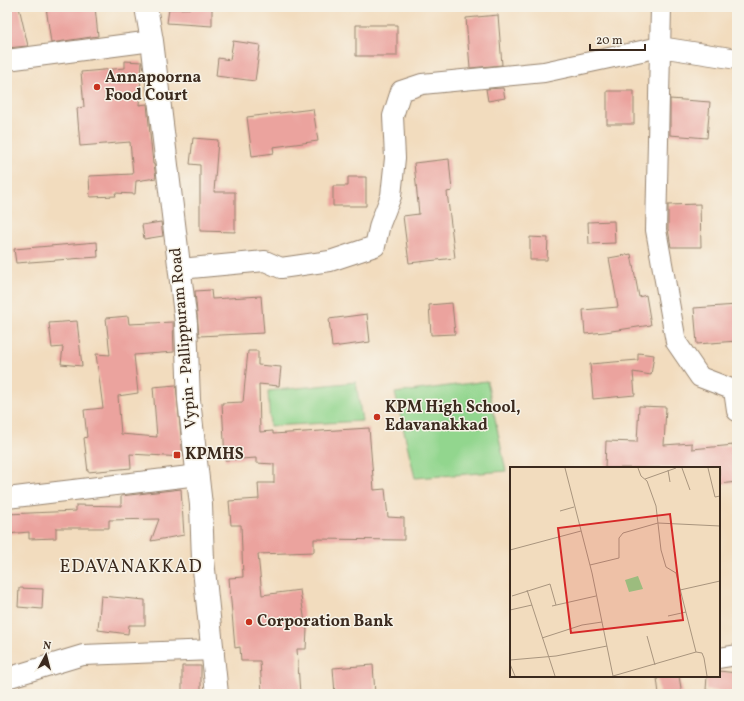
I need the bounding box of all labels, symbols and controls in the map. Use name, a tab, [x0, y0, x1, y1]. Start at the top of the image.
scale bar	[590, 26, 645, 52]
text: 20 m	[596, 33, 623, 49]
place label: Annapoorna Food Court	[105, 67, 202, 107]
marker: Annapoorna Food Court	[92, 82, 102, 92]
street label: Vypin - Pallippuram Road	[165, 247, 203, 429]
place label: KPM High School, Edavanakkad	[385, 397, 521, 437]
marker: KPM High School, Edavanakkad	[372, 412, 382, 422]
place label: KPMHS	[185, 444, 244, 466]
marker: KPMHS	[172, 450, 182, 460]
inset map	[510, 467, 720, 677]
district label: EDAVANAKKAD	[59, 555, 203, 580]
place label: Corporation Bank	[257, 611, 393, 633]
marker: Corporation Bank	[244, 617, 254, 627]
north arrow	[26, 635, 66, 675]
text: N	[42, 639, 52, 654]

